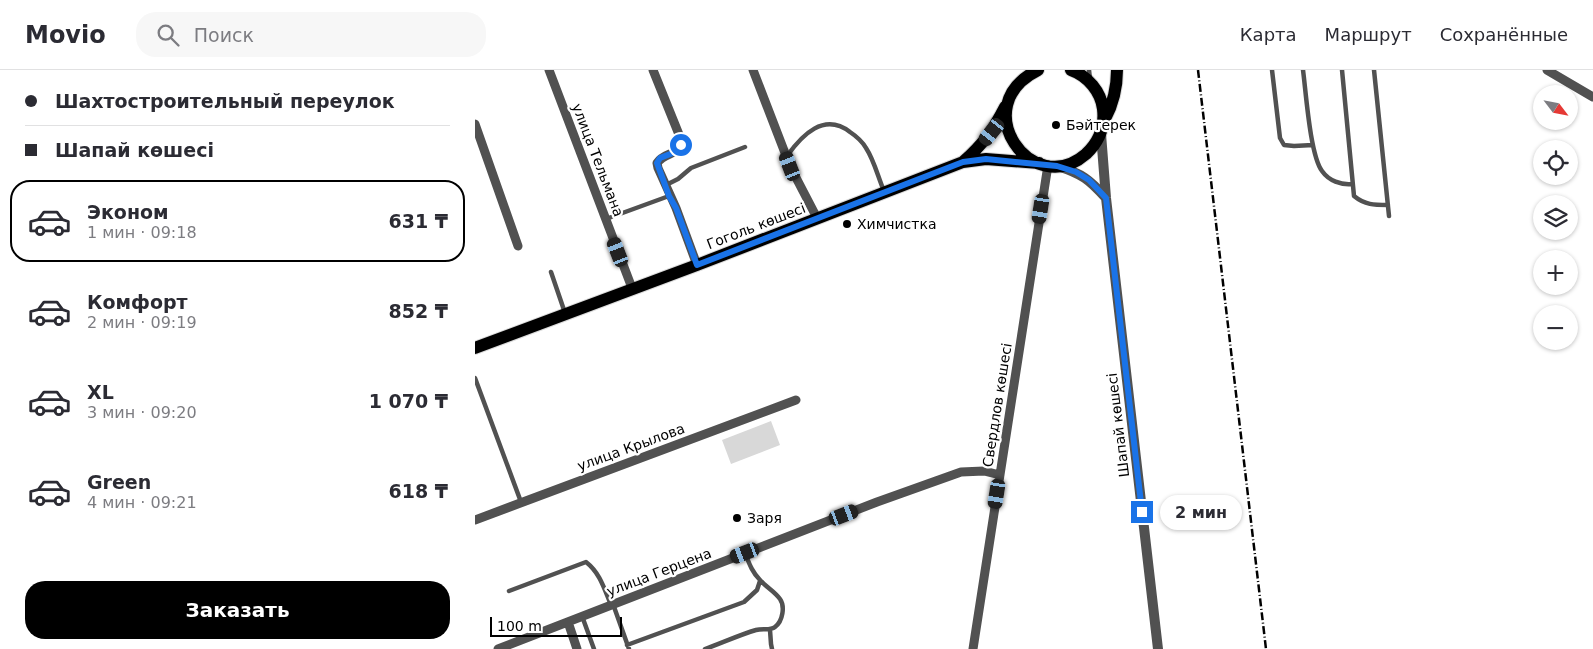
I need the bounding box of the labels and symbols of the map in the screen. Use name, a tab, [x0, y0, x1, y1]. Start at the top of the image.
north arrow	[1533, 85, 1577, 130]
street label: улица Тельмана	[569, 101, 627, 219]
car	[976, 116, 1007, 148]
place label: Бәйтерек	[1066, 117, 1136, 133]
marker: Бәйтерек	[1050, 119, 1062, 131]
route start	[670, 134, 692, 156]
car	[777, 149, 802, 183]
car	[1031, 193, 1050, 225]
street label: Гоголь көшесі	[704, 200, 808, 252]
place label: Химчистка	[857, 216, 937, 232]
marker: Химчистка	[841, 218, 853, 230]
car	[605, 235, 630, 269]
street label: Свердлов көшесі	[979, 342, 1015, 468]
street label: Шапай көшесі	[1104, 372, 1132, 478]
street label: улица Крылова	[575, 420, 687, 474]
car	[987, 478, 1006, 510]
callout: 2 мин	[1159, 494, 1242, 530]
route end	[1131, 501, 1153, 523]
car	[827, 503, 860, 527]
place label: Заря	[747, 510, 782, 526]
marker: Заря	[731, 512, 743, 524]
car	[728, 541, 761, 565]
street label: улица Герцена	[604, 545, 714, 599]
scale bar	[490, 614, 623, 637]

